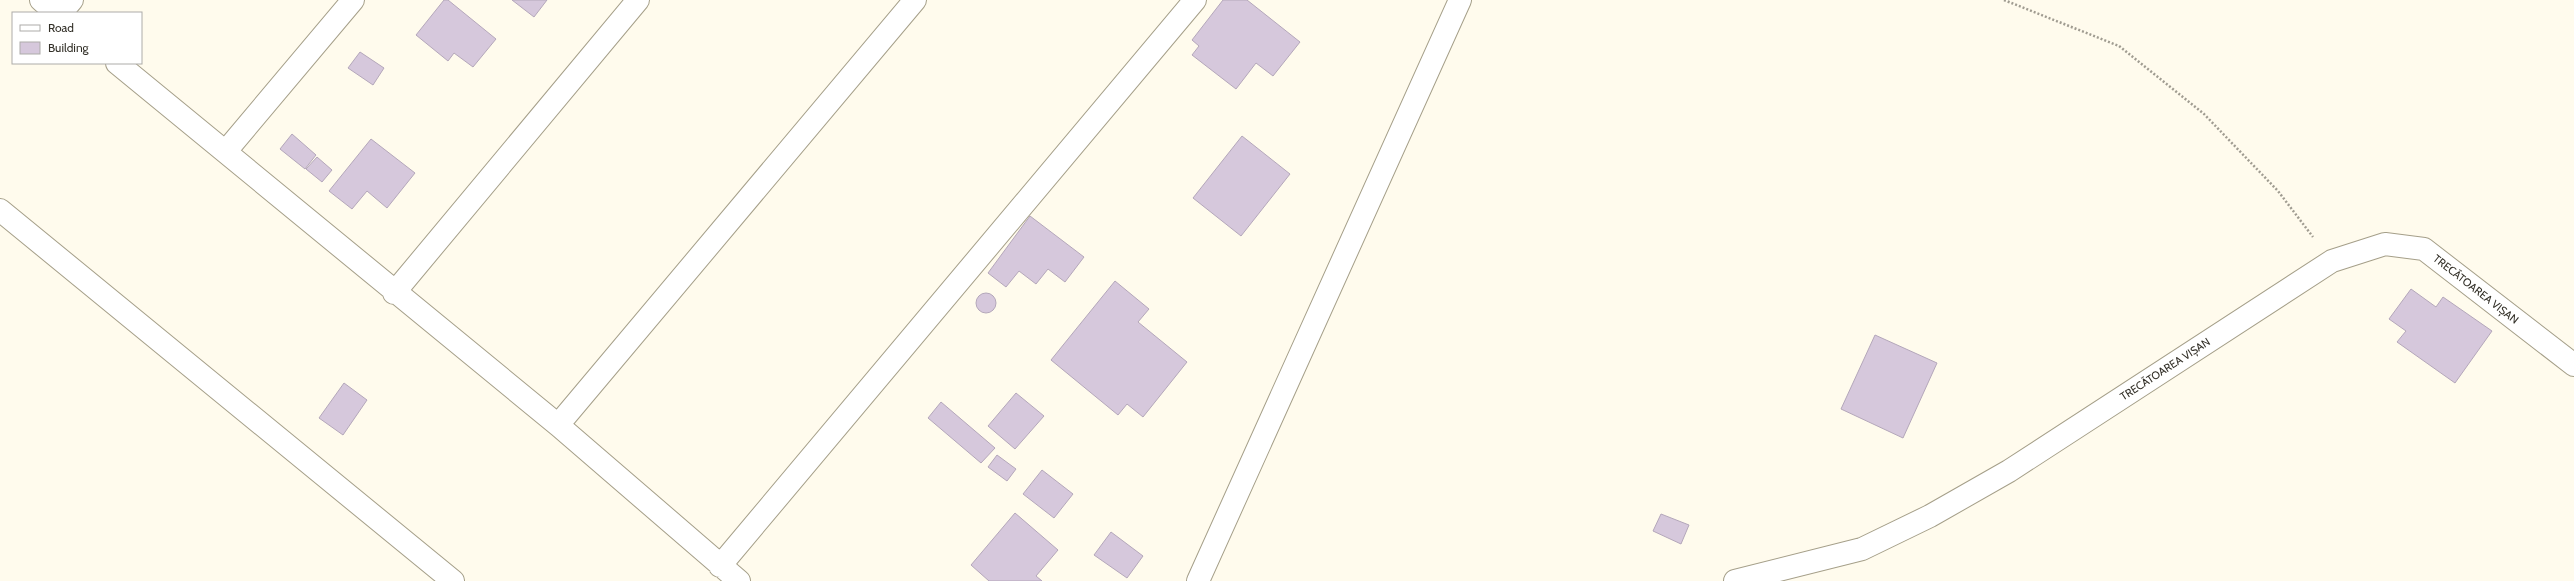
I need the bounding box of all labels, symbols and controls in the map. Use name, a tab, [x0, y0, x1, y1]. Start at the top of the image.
legend	[12, 12, 142, 64]
text: Road	[48, 20, 74, 35]
text: Building	[48, 40, 90, 55]
street label: TRECĂTOAREA VIȘAN	[2430, 251, 2522, 328]
street label: TRECĂTOAREA VIȘAN	[2117, 335, 2213, 404]

